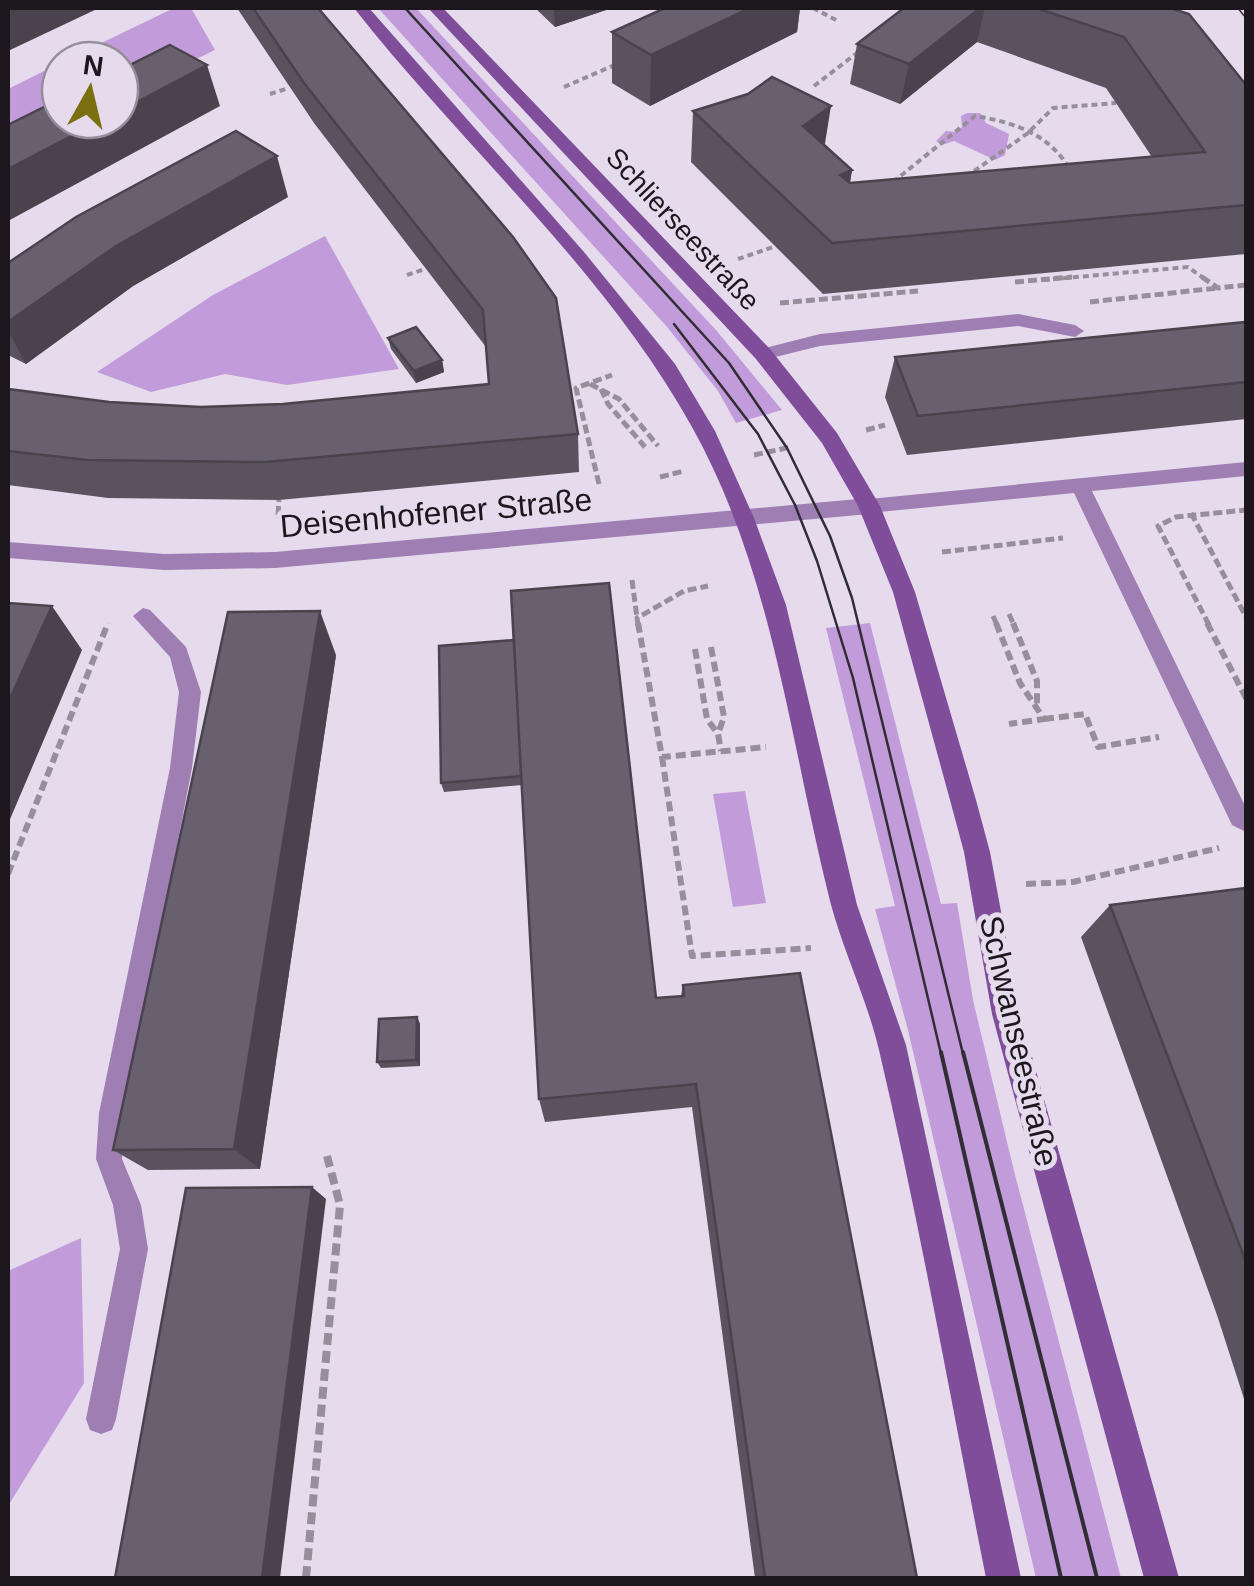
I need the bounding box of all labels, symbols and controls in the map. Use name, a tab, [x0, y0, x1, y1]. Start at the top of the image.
north arrow	[40, 40, 140, 140]
text: N	[81, 49, 106, 82]
street label: Schlierseestraße	[600, 142, 766, 316]
street label: Deisenhofener Straße	[278, 481, 594, 545]
street label: Schwanseestraße	[973, 912, 1065, 1170]

